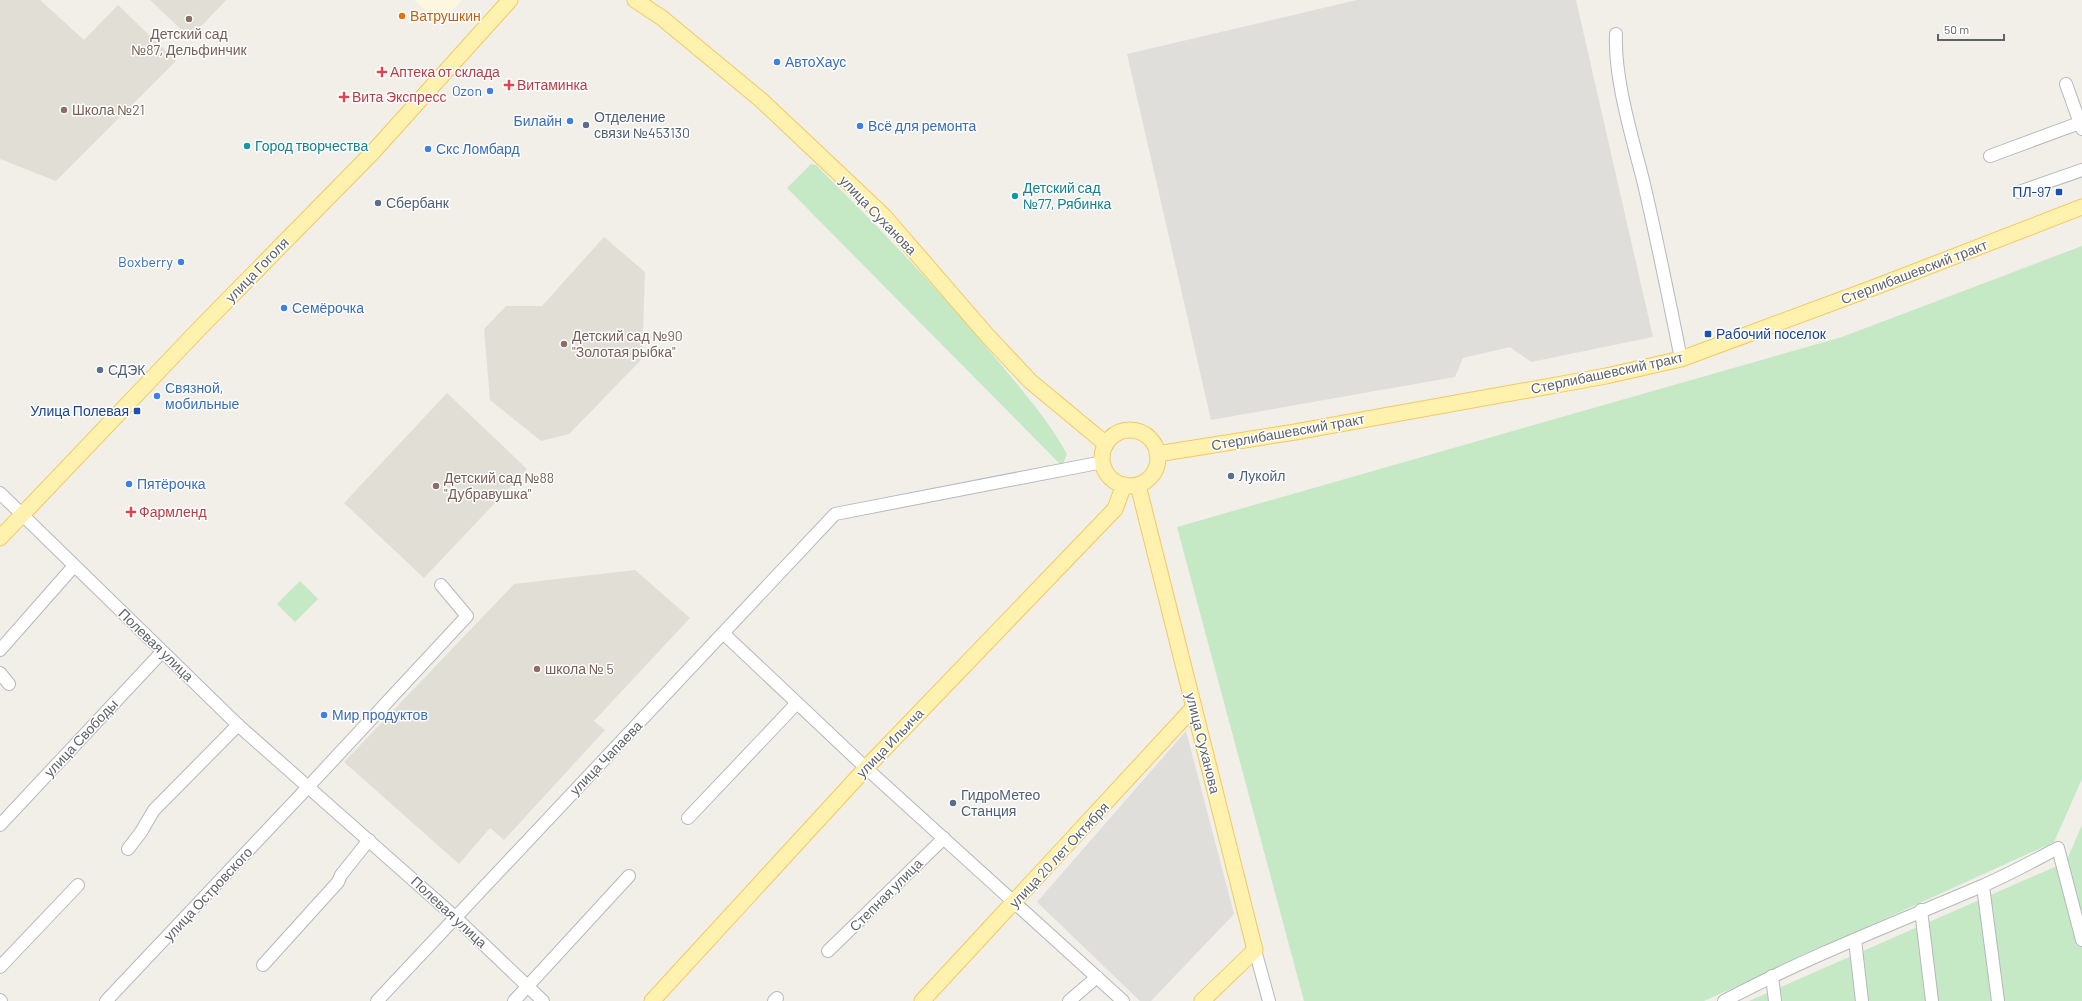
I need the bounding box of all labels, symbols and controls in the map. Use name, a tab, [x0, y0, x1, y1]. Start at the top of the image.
place label: Ватрушкин	[410, 7, 481, 24]
marker: Ватрушкин	[397, 11, 407, 21]
marker: Детский сад №87, Дельфинчик	[184, 14, 194, 24]
scale bar	[1938, 16, 2004, 42]
text: 50 m	[1944, 22, 1969, 36]
place label: Детский сад №87, Дельфинчик	[131, 25, 248, 58]
place label: АвтоХаус	[785, 53, 846, 70]
marker: АвтоХаус	[772, 57, 782, 67]
place label: Аптека от склада	[390, 63, 500, 80]
marker: Аптека от склада	[377, 67, 387, 77]
place label: Витаминка	[517, 76, 588, 93]
marker: Витаминка	[504, 80, 514, 90]
place label: Ozon	[452, 82, 482, 99]
marker: Ozon	[485, 86, 495, 96]
place label: Вита Экспресс	[352, 88, 447, 105]
marker: Вита Экспресс	[339, 92, 349, 102]
place label: Школа №21	[72, 101, 145, 118]
marker: Школа №21	[59, 105, 69, 115]
place label: Отделение связи №453130	[594, 108, 690, 141]
place label: Билайн	[513, 112, 562, 129]
marker: Билайн	[565, 116, 575, 126]
place label: Всё для ремонта	[868, 117, 977, 134]
marker: Отделение связи №453130	[581, 120, 591, 130]
marker: Всё для ремонта	[855, 121, 865, 131]
place label: Город творчества	[255, 137, 368, 154]
place label: Скс Ломбард	[436, 140, 520, 157]
marker: Город творчества	[242, 141, 252, 151]
marker: Скс Ломбард	[423, 144, 433, 154]
street label: улица Суханова	[836, 171, 921, 258]
place label: Детский сад №77, Рябинка	[1023, 179, 1112, 212]
place label: ПЛ-97	[2012, 183, 2051, 200]
marker: ПЛ-97	[2054, 187, 2064, 197]
marker: Детский сад №77, Рябинка	[1010, 191, 1020, 201]
place label: Сбербанк	[386, 194, 450, 211]
marker: Сбербанк	[373, 198, 383, 208]
street label: улица Гоголя	[221, 234, 292, 306]
street label: Стерлибашевский тракт	[1838, 236, 1990, 307]
place label: Boxberry	[118, 253, 174, 270]
marker: Boxberry	[176, 257, 186, 267]
place label: Семёрочка	[292, 299, 364, 316]
marker: Семёрочка	[279, 303, 289, 313]
place label: Рабочий поселок	[1716, 325, 1827, 342]
place label: Детский сад №90 "Золотая рыбка"	[572, 327, 683, 360]
marker: Рабочий поселок	[1703, 329, 1713, 339]
marker: Детский сад №90 "Золотая рыбка"	[559, 339, 569, 349]
street label: Стерлибашевский тракт	[1529, 348, 1685, 397]
place label: СДЭК	[108, 361, 146, 378]
marker: СДЭК	[95, 365, 105, 375]
place label: Связной, мобильные	[165, 379, 240, 412]
marker: Связной, мобильные	[152, 391, 162, 401]
place label: Улица Полевая	[30, 402, 129, 419]
marker: Улица Полевая	[132, 406, 142, 416]
street label: Стерлибашевский тракт	[1210, 410, 1367, 453]
place label: Лукойл	[1239, 467, 1285, 484]
place label: Детский сад №88 "Дубравушка"	[444, 469, 554, 502]
marker: Лукойл	[1226, 471, 1236, 481]
place label: Пятёрочка	[137, 475, 206, 492]
marker: Пятёрочка	[124, 479, 134, 489]
marker: Детский сад №88 "Дубравушка"	[431, 481, 441, 491]
place label: Фармленд	[139, 503, 207, 520]
marker: Фармленд	[126, 507, 136, 517]
street label: Полевая улица	[115, 605, 197, 685]
place label: школа № 5	[545, 660, 614, 677]
marker: школа № 5	[532, 664, 542, 674]
street label: улица Суханова	[1183, 691, 1224, 795]
street label: улица Свободы	[40, 695, 121, 780]
street label: улица Ильича	[852, 704, 927, 781]
place label: Мир продуктов	[332, 706, 428, 723]
marker: Мир продуктов	[319, 710, 329, 720]
street label: улица Чапаева	[566, 717, 645, 798]
place label: ГидроМетео Станция	[961, 786, 1041, 819]
marker: ГидроМетео Станция	[948, 798, 958, 808]
street label: улица 20 лет Октября	[1005, 798, 1112, 911]
street label: улица Островского	[160, 843, 256, 944]
street label: Степная улица	[846, 855, 926, 935]
street label: Полевая улица	[408, 872, 491, 951]

